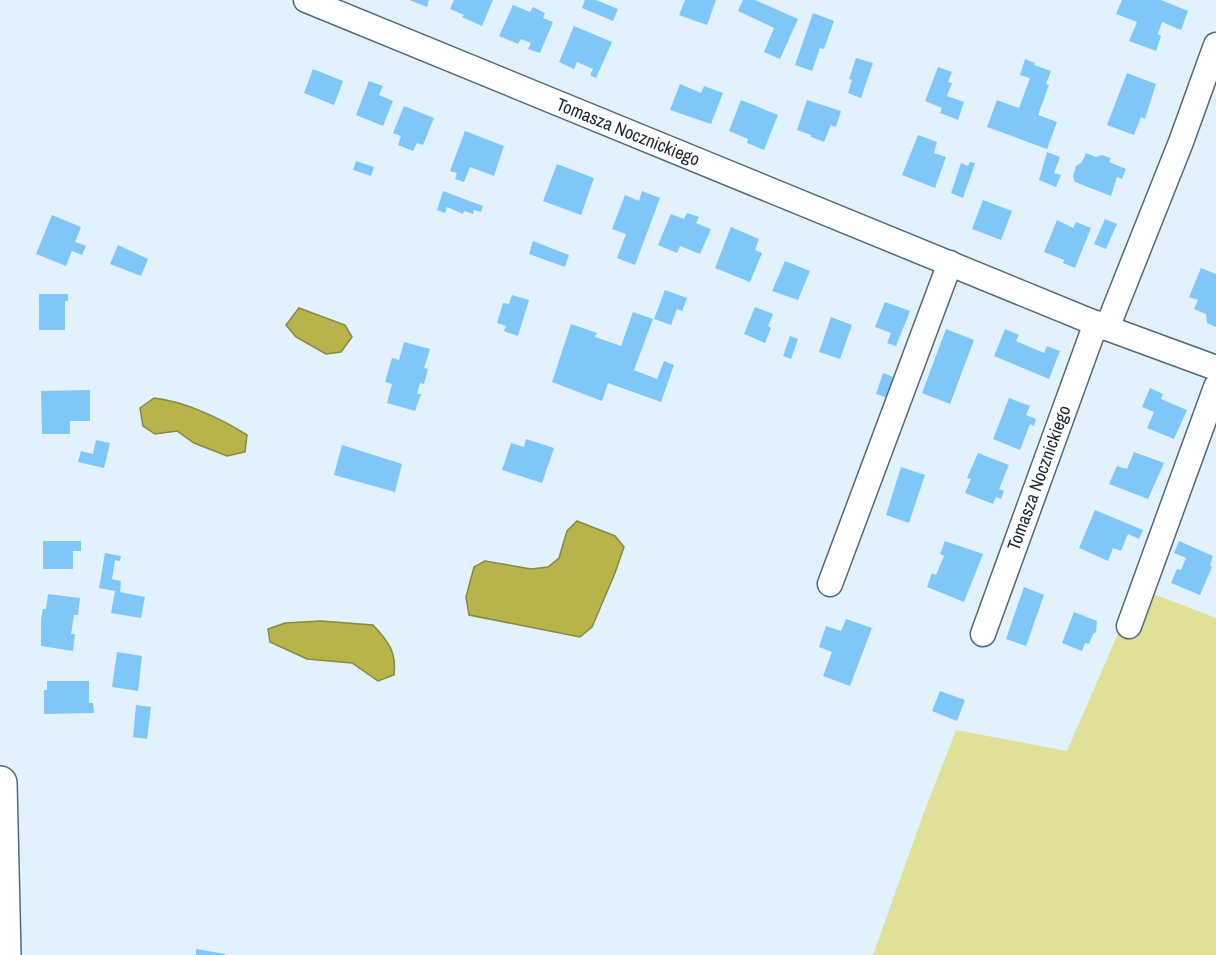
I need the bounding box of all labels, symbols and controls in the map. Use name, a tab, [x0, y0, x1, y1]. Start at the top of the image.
street label: Tomasza Nocznickiego	[553, 91, 704, 172]
street label: Tomasza Nocznickiego	[1001, 402, 1076, 554]

